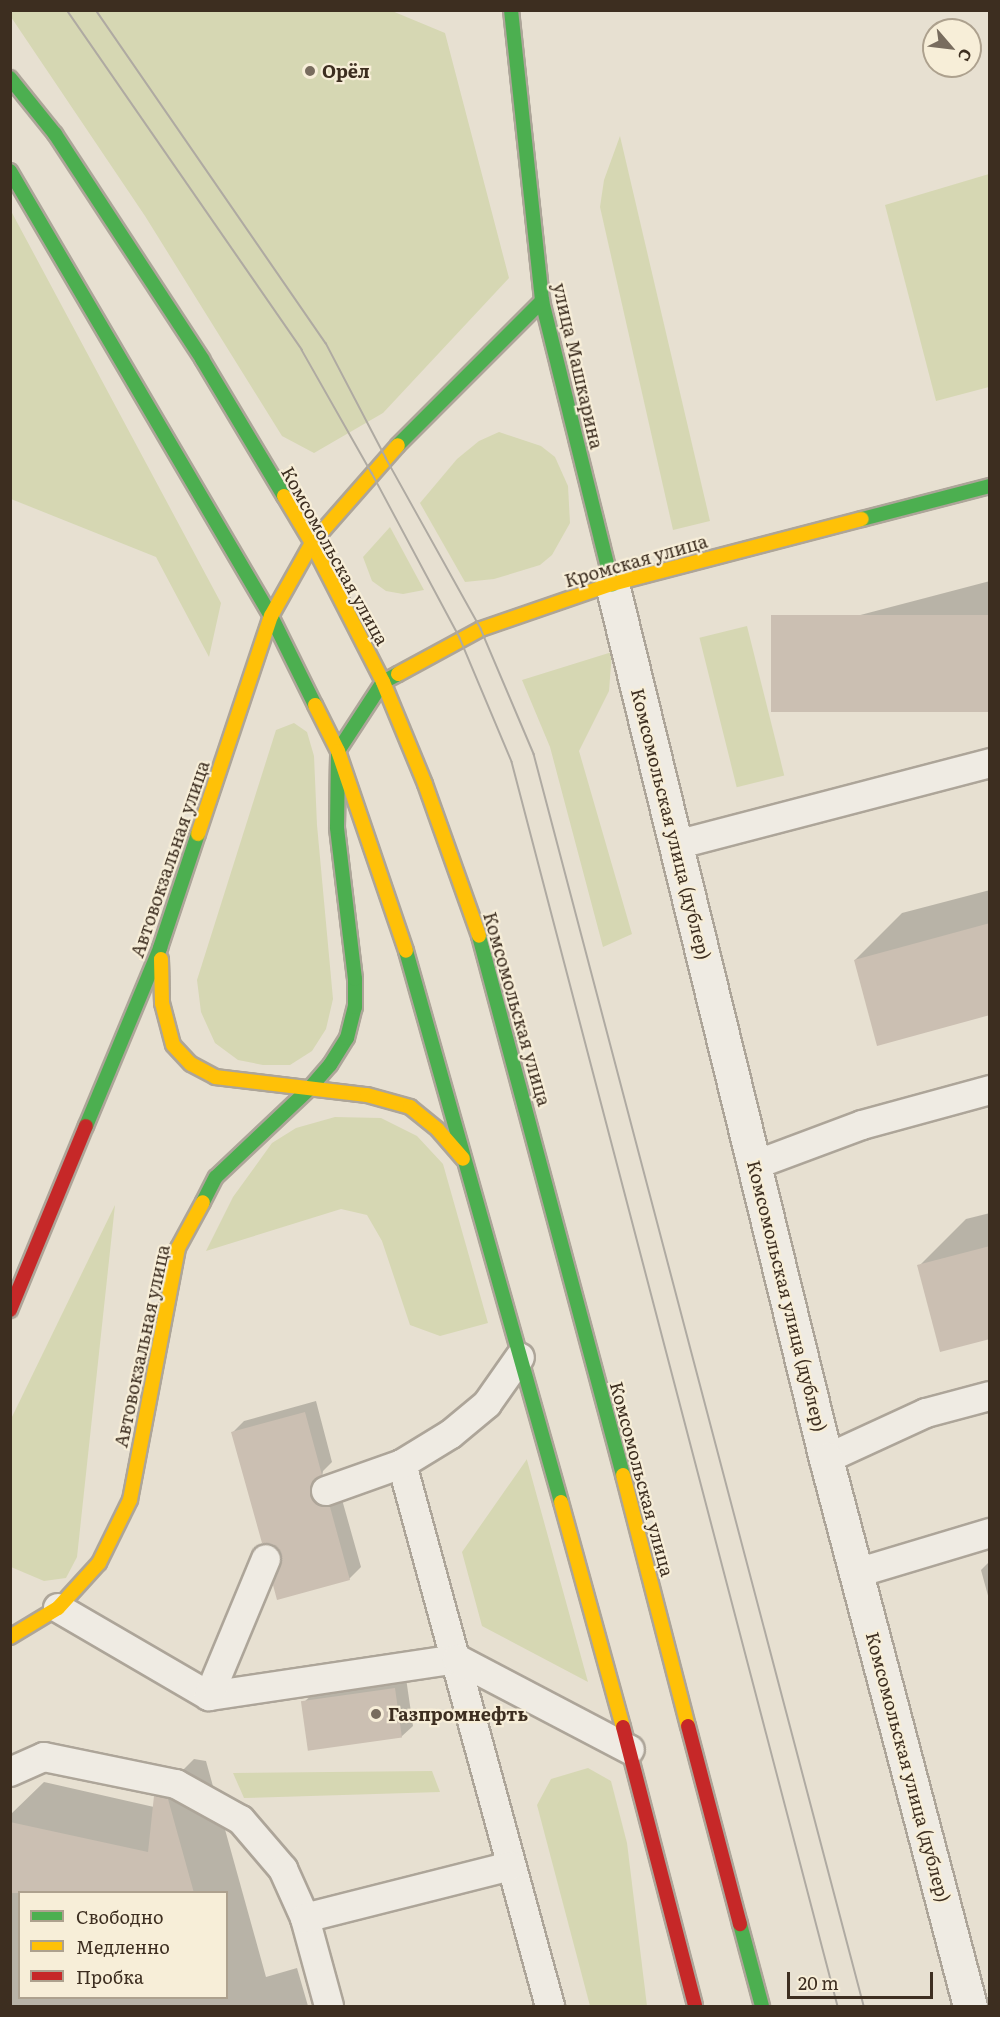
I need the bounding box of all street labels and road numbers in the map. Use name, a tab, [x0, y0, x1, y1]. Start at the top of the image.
street label: улица Машкарина	[548, 281, 608, 451]
street label: Комсомольская улица	[277, 463, 393, 649]
street label: Кромская улица	[562, 530, 710, 592]
street label: Комсомольская улица (дублер)	[627, 686, 715, 962]
street label: Автовокзальная улица	[126, 758, 214, 960]
street label: Комсомольская улица	[479, 909, 555, 1109]
street label: Комсомольская улица (дублер)	[743, 1158, 831, 1434]
street label: Автовокзальная улица	[110, 1243, 174, 1449]
street label: Комсомольская улица	[606, 1379, 678, 1579]
street label: Комсомольская улица (дублер)	[861, 1629, 955, 1905]

